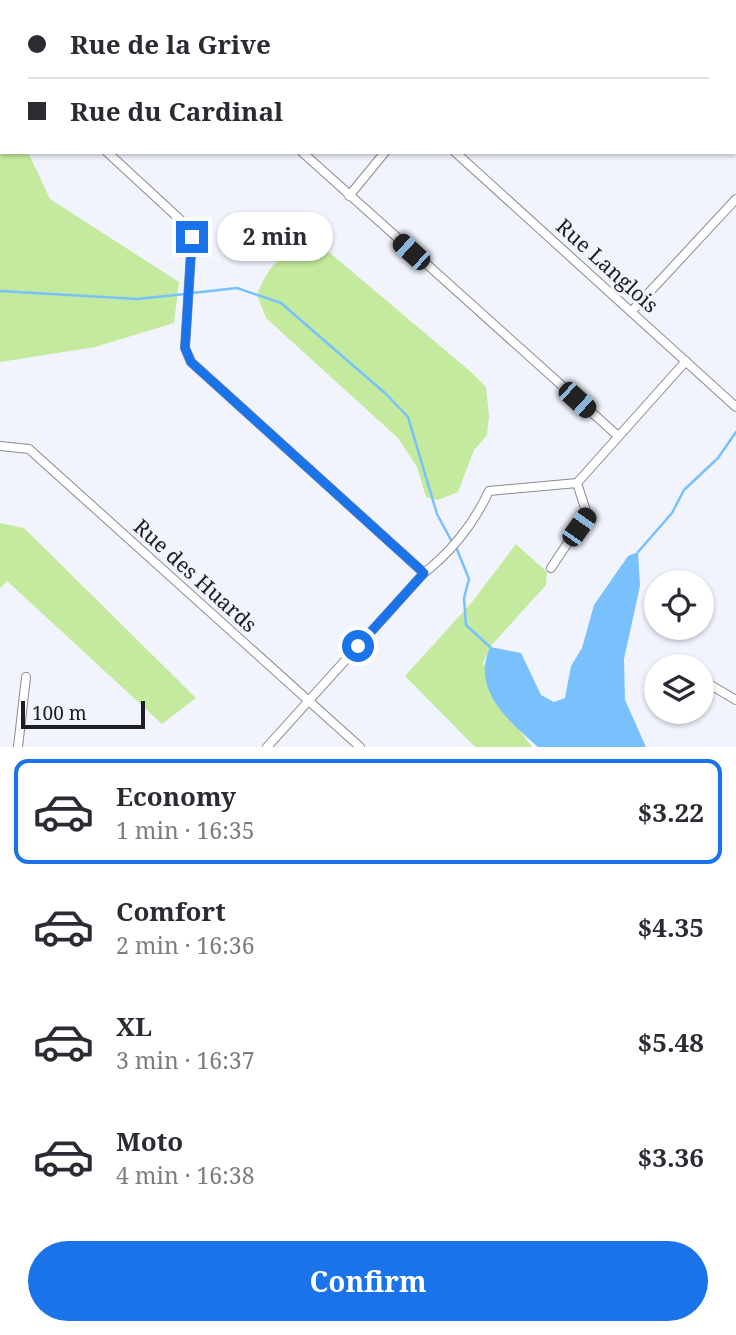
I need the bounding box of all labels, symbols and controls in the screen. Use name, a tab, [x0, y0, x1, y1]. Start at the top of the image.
text: Rue de la Grive	[70, 26, 271, 62]
text: Rue du Cardinal	[70, 93, 283, 129]
callout: 2 min	[216, 212, 332, 262]
street label: Rue Langlois	[551, 212, 665, 319]
text: 2 min	[242, 220, 308, 252]
route end	[176, 221, 208, 253]
car	[389, 230, 434, 274]
car	[555, 378, 600, 422]
car	[559, 504, 600, 550]
street label: Rue des Huards	[128, 512, 263, 638]
map controls	[644, 570, 714, 724]
button: locate	[644, 570, 714, 640]
route start	[342, 630, 374, 662]
button: layers	[644, 654, 714, 724]
scale bar	[21, 698, 145, 730]
text: 100 m	[32, 700, 87, 726]
text: Economy	[116, 778, 236, 814]
icon: car	[32, 780, 95, 843]
text: $3.22	[638, 794, 704, 830]
text: 1 min · 16:35	[116, 814, 254, 846]
text: Comfort	[116, 893, 226, 929]
icon: car	[32, 895, 95, 958]
text: $4.35	[638, 909, 704, 945]
text: 2 min · 16:36	[116, 929, 254, 961]
text: XL	[116, 1008, 152, 1044]
icon: car	[32, 1010, 95, 1073]
text: $5.48	[638, 1024, 704, 1060]
text: 3 min · 16:37	[116, 1044, 254, 1076]
text: Moto	[116, 1123, 183, 1159]
icon: car	[32, 1125, 95, 1188]
text: $3.36	[638, 1139, 704, 1175]
text: 4 min · 16:38	[116, 1159, 254, 1191]
button: Confirm	[28, 1241, 708, 1321]

